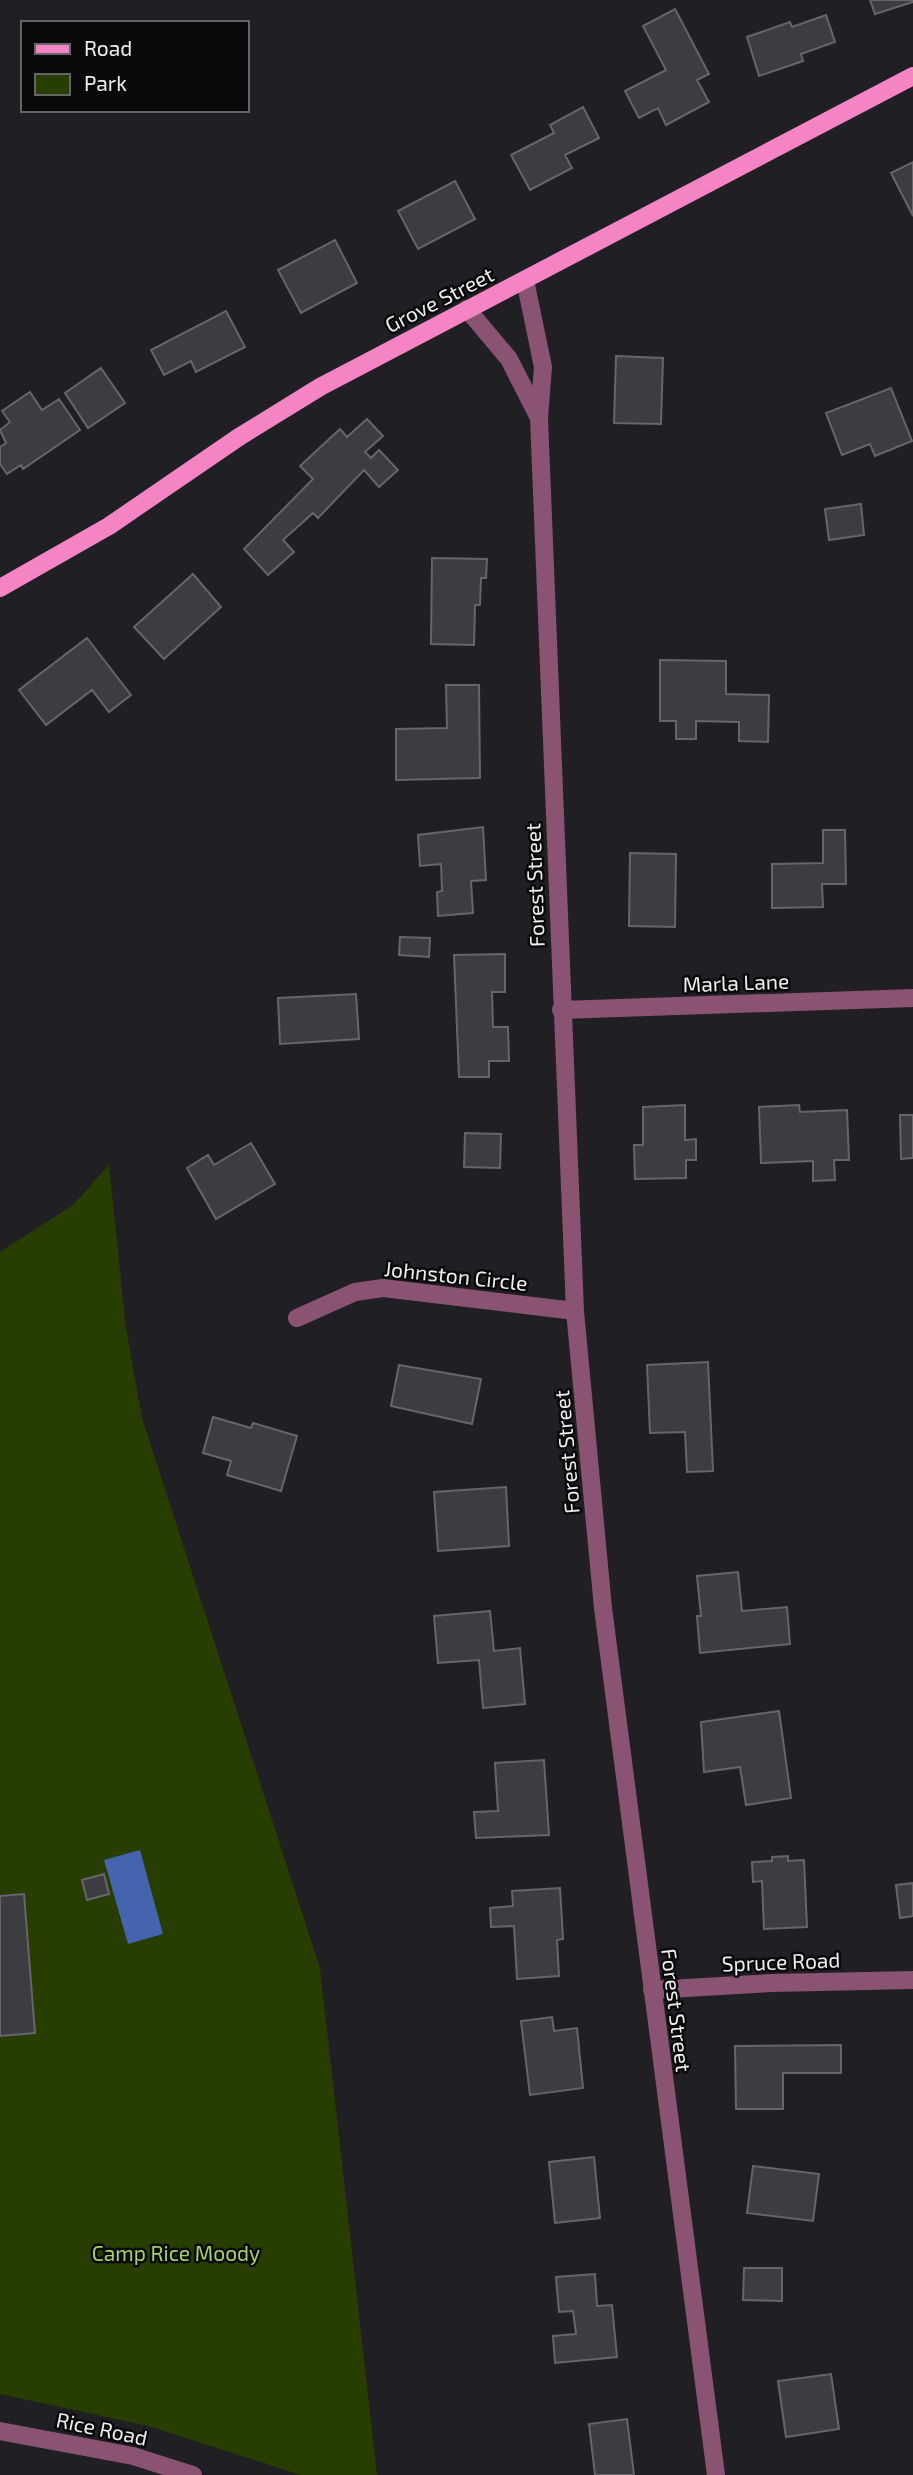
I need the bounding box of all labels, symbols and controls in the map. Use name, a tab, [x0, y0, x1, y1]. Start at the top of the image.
legend	[21, 21, 248, 112]
text: Road	[84, 35, 132, 60]
text: Park	[84, 70, 127, 95]
street label: Grove Street	[381, 261, 497, 337]
street label: Forest Street	[519, 823, 549, 947]
street label: Marla Lane	[682, 968, 790, 996]
street label: Johnston Circle	[383, 1255, 529, 1295]
street label: Forest Street	[548, 1389, 584, 1515]
street label: Spruce Road	[721, 1946, 841, 1976]
street label: Forest Street	[657, 1947, 697, 2073]
park label: Camp Rice Moody	[92, 2240, 260, 2265]
street label: Rice Road	[54, 2406, 150, 2450]

